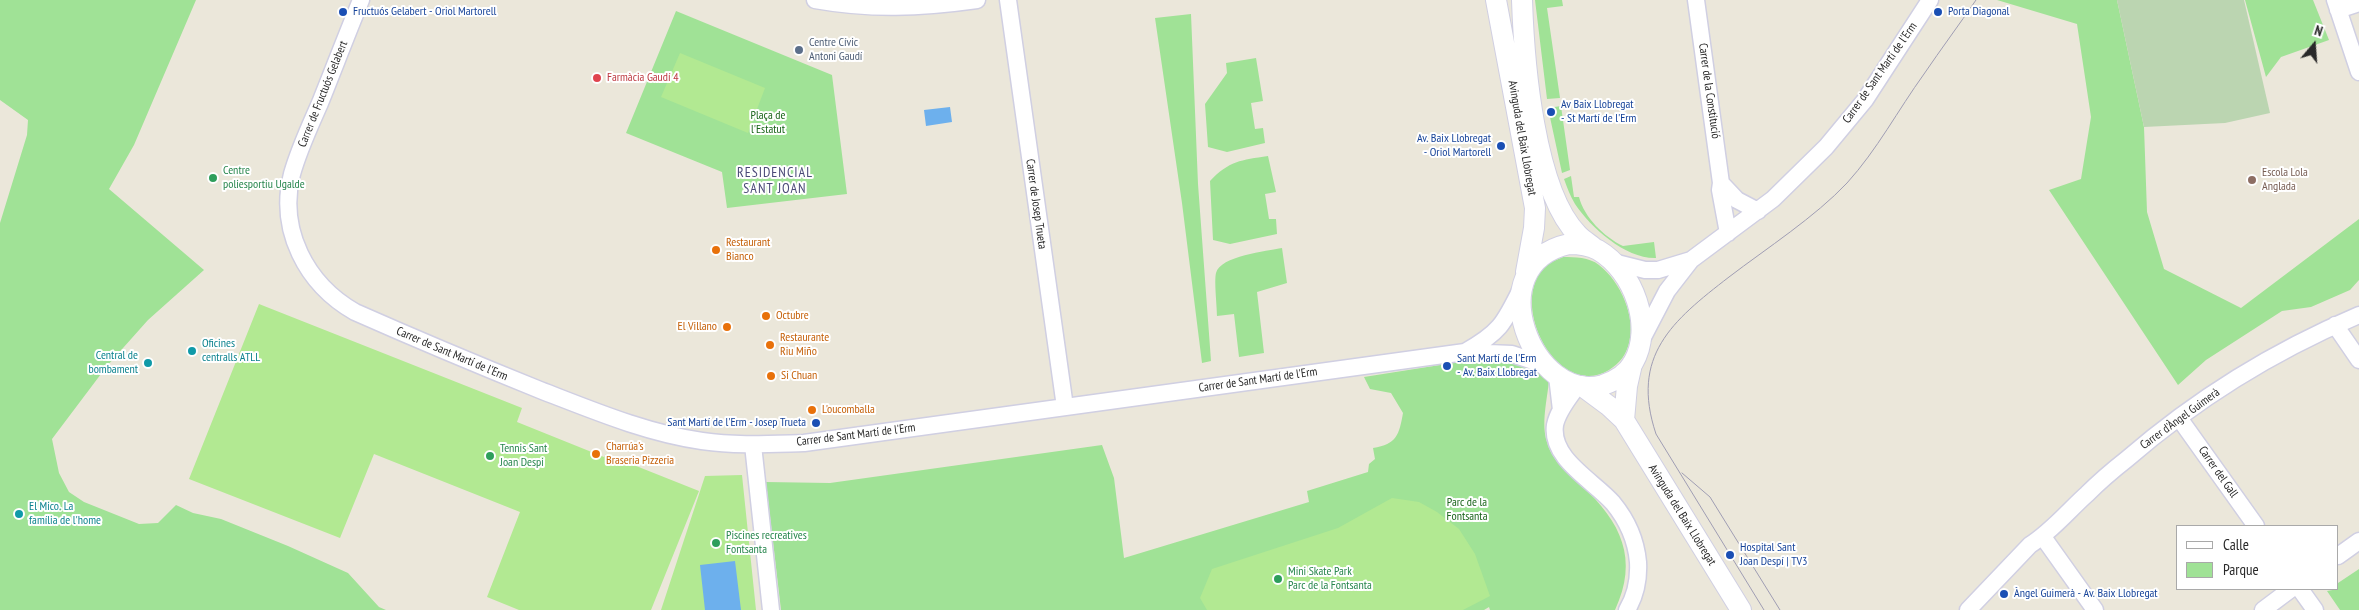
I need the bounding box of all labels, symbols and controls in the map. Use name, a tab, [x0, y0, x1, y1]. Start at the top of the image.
place label: Fructuós Gelabert - Oriol Martorell	[353, 5, 496, 19]
place label: Porta Diagonal	[1948, 5, 2009, 19]
marker: Fructuós Gelabert - Oriol Martorell	[337, 6, 349, 18]
marker: Porta Diagonal	[1932, 6, 1944, 18]
street label: Carrer de Sant Martí de l'Erm	[1840, 20, 1920, 126]
north arrow	[2289, 20, 2339, 70]
text: N	[2312, 21, 2325, 40]
place label: Centre Cívic Antoni Gaudí	[809, 36, 862, 64]
street label: Carrer de Fructuós Gelabert	[295, 39, 351, 149]
street label: Carrer de la Constitució	[1695, 42, 1723, 140]
marker: Centre Cívic Antoni Gaudí	[793, 44, 805, 56]
place label: Farmàcia Gaudí 4	[607, 71, 679, 85]
marker: Farmàcia Gaudí 4	[591, 72, 603, 84]
street label: Avinguda del Baix Llobregat	[1505, 79, 1539, 197]
place label: Av Baix Llobregat - St Martí de l'Erm	[1561, 98, 1636, 126]
marker: Av Baix Llobregat - St Martí de l'Erm	[1545, 106, 1557, 118]
park label: Plaça de l'Estatut	[751, 109, 785, 137]
place label: Av. Baix Llobregat - Oriol Martorell	[1417, 132, 1491, 160]
marker: Av. Baix Llobregat - Oriol Martorell	[1495, 140, 1507, 152]
street label: Carrer de Josep Trueta	[1023, 158, 1049, 250]
place label: Centre poliesportiu Ugalde	[223, 164, 305, 192]
district label: RESIDENCIAL SANT JOAN	[736, 165, 814, 198]
place label: Escola Lola Anglada	[2262, 166, 2308, 194]
marker: Centre poliesportiu Ugalde	[207, 172, 219, 184]
marker: Escola Lola Anglada	[2246, 174, 2258, 186]
place label: Restaurant Bianco	[726, 236, 770, 264]
marker: Restaurant Bianco	[710, 244, 722, 256]
place label: Octubre	[776, 309, 809, 323]
marker: Octubre	[760, 310, 772, 322]
place label: El Villano	[678, 320, 717, 334]
marker: El Villano	[721, 321, 733, 333]
street label: Carrer de Sant Martí de l'Erm	[394, 324, 510, 384]
place label: Restaurante Riu Miño	[780, 331, 829, 359]
place label: Oficines centralls ATLL	[202, 337, 260, 365]
marker: Restaurante Riu Miño	[764, 339, 776, 351]
marker: Oficines centralls ATLL	[186, 345, 198, 357]
place label: Central de bombament	[88, 349, 138, 377]
place label: Sant Martí de l'Erm - Av. Baix Llobregat	[1457, 352, 1537, 380]
marker: Central de bombament	[142, 357, 154, 369]
marker: Sant Martí de l'Erm - Av. Baix Llobregat	[1441, 360, 1453, 372]
street label: Carrer de Sant Martí de l'Erm	[1198, 365, 1318, 395]
place label: Si Chuan	[781, 369, 817, 383]
marker: Si Chuan	[765, 370, 777, 382]
street label: Carrer d'Àngel Guimerà	[2137, 385, 2223, 453]
place label: L'oucomballa	[822, 403, 875, 417]
marker: L'oucomballa	[806, 404, 818, 416]
place label: Sant Martí de l'Erm - Josep Trueta	[667, 416, 806, 430]
marker: Sant Martí de l'Erm - Josep Trueta	[810, 417, 822, 429]
street label: Carrer de Sant Martí de l'Erm	[796, 421, 916, 449]
place label: Charrúa's Braseria Pizzeria	[606, 440, 674, 468]
place label: Tennis Sant Joan Despi	[500, 442, 547, 470]
street label: Carrer del Gall	[2195, 444, 2241, 500]
marker: Charrúa's Braseria Pizzeria	[590, 448, 602, 460]
marker: Tennis Sant Joan Despi	[484, 450, 496, 462]
street label: Avinguda del Baix Llobregat	[1645, 462, 1719, 568]
park label: Parc de la Fontsanta	[1447, 496, 1487, 524]
place label: El Mico. La família de l'home	[29, 500, 101, 528]
marker: El Mico. La família de l'home	[13, 508, 25, 520]
legend	[2176, 525, 2339, 590]
place label: Piscines recreatives Fontsanta	[726, 529, 807, 557]
text: Calle	[2223, 535, 2249, 554]
marker: Piscines recreatives Fontsanta	[710, 537, 722, 549]
place label: Hospital Sant Joan Despí | TV3	[1740, 541, 1807, 569]
marker: Hospital Sant Joan Despí | TV3	[1724, 549, 1736, 561]
text: Parque	[2223, 560, 2259, 579]
place label: Mini Skate Park Parc de la Fontsanta	[1288, 565, 1372, 593]
marker: Mini Skate Park Parc de la Fontsanta	[1272, 573, 1284, 585]
place label: Àngel Guimerà - Av. Baix Llobregat	[2014, 587, 2158, 601]
marker: Àngel Guimerà - Av. Baix Llobregat	[1998, 588, 2010, 600]

